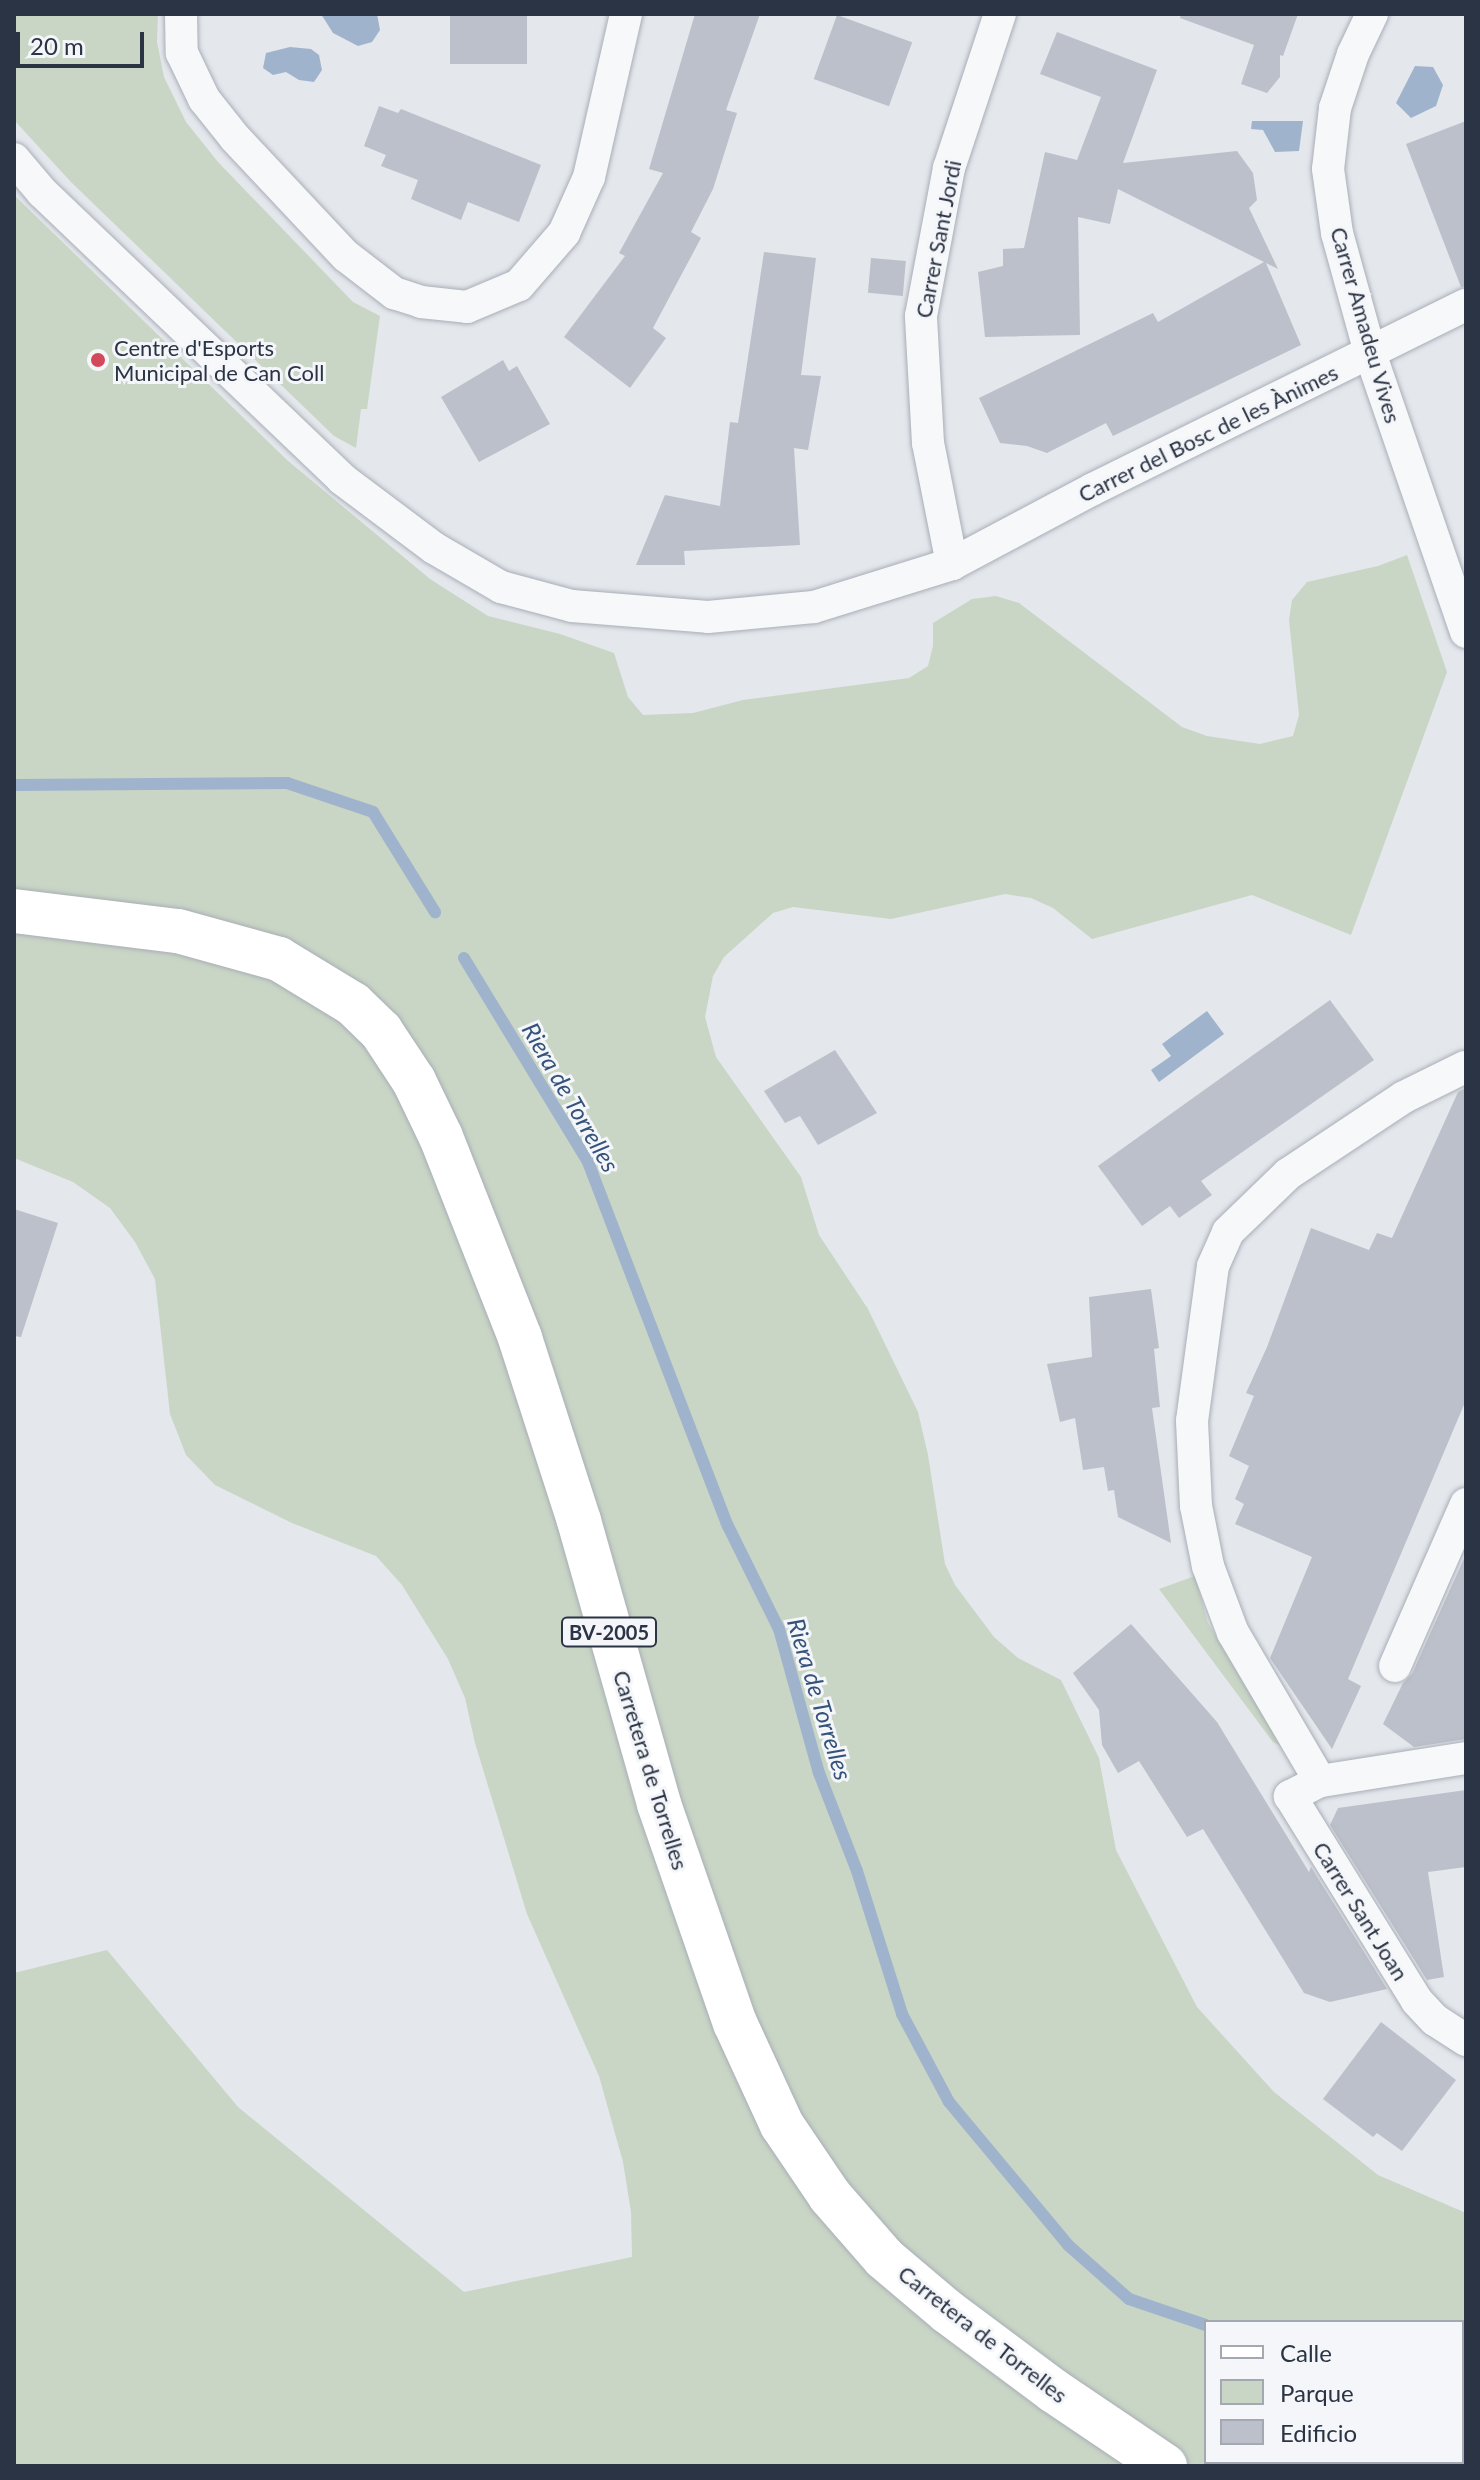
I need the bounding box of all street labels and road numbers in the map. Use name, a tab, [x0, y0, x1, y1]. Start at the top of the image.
street label: Carrer Sant Jordi	[910, 157, 966, 321]
street label: Carrer Amadeu Vives	[1325, 223, 1407, 427]
street label: Carrer del Bosc de les Ànimes	[1073, 358, 1343, 508]
road number: BV-2005	[561, 1616, 657, 1648]
street label: Carretera de Torrelles	[608, 1667, 694, 1873]
street label: Carrer Sant Joan	[1308, 1836, 1414, 1986]
street label: Carretera de Torrelles	[893, 2260, 1073, 2408]

